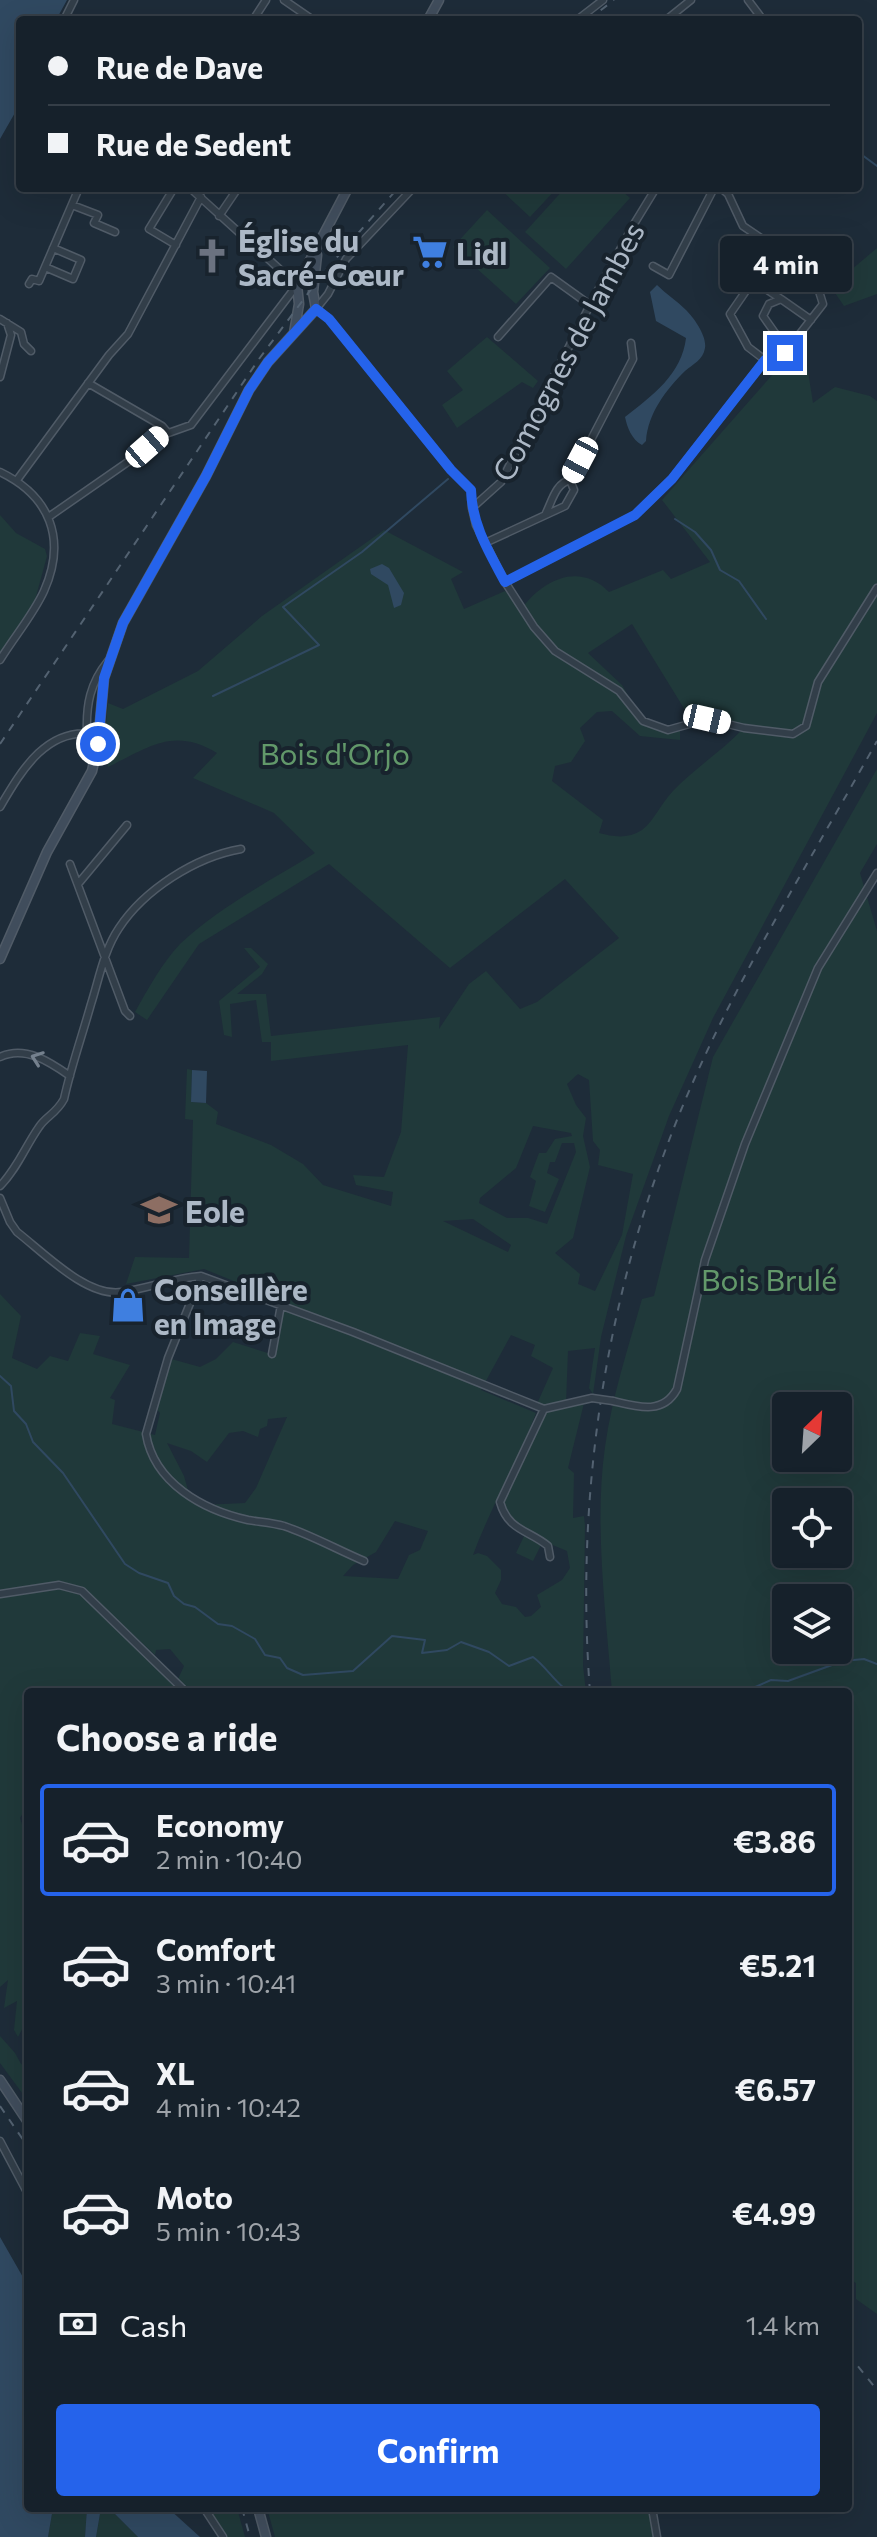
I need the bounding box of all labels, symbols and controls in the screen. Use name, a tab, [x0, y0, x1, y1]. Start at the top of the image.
text: Rue de Dave	[96, 48, 263, 85]
text: Rue de Sedent	[96, 125, 291, 162]
street label: Comognes de Jambes	[483, 215, 651, 487]
place label: Église du Sacré-Cœur	[238, 221, 404, 292]
supermarket icon: Lidl	[411, 233, 449, 271]
place label: Lidl	[456, 234, 508, 271]
church icon: Église du Sacré-Cœur	[193, 237, 231, 275]
callout: 4 min	[719, 237, 851, 293]
text: 4 min	[753, 248, 819, 279]
route end	[767, 335, 803, 371]
car	[121, 422, 173, 472]
car	[558, 433, 602, 487]
car	[681, 702, 733, 736]
route start	[80, 726, 116, 762]
park label: Bois d'Orjo	[260, 734, 410, 771]
one-way arrow	[31, 1051, 45, 1068]
school or university icon: Eole	[140, 1191, 178, 1229]
place label: Eole	[185, 1192, 245, 1229]
park label: Bois Brulé	[701, 1260, 837, 1297]
place label: Conseillère en Image	[154, 1270, 308, 1341]
shop icon: Conseillère en Image	[109, 1286, 147, 1324]
north arrow	[772, 1392, 852, 1472]
map controls	[772, 1392, 852, 1664]
button: locate	[772, 1488, 852, 1568]
button: layers	[772, 1584, 852, 1664]
text: Choose a ride	[56, 1714, 277, 1758]
icon: car	[60, 1804, 132, 1876]
text: Economy	[156, 1806, 284, 1843]
text: €3.86	[733, 1822, 816, 1859]
text: 2 min · 10:40	[156, 1843, 303, 1874]
icon: car	[60, 1928, 132, 2000]
text: Comfort	[156, 1930, 275, 1967]
text: €5.21	[739, 1946, 816, 1983]
text: 3 min · 10:41	[156, 1967, 296, 1998]
icon: car	[60, 2052, 132, 2124]
text: XL	[156, 2054, 195, 2091]
text: €6.57	[735, 2070, 816, 2107]
text: 4 min · 10:42	[156, 2091, 301, 2122]
icon: car	[60, 2176, 132, 2248]
text: Moto	[156, 2178, 233, 2215]
text: €4.99	[732, 2194, 816, 2231]
text: 5 min · 10:43	[156, 2215, 301, 2246]
icon: cash	[56, 2302, 100, 2346]
text: Cash	[120, 2306, 187, 2343]
text: 1.4 km	[746, 2309, 820, 2340]
button: Confirm	[56, 2404, 820, 2496]

